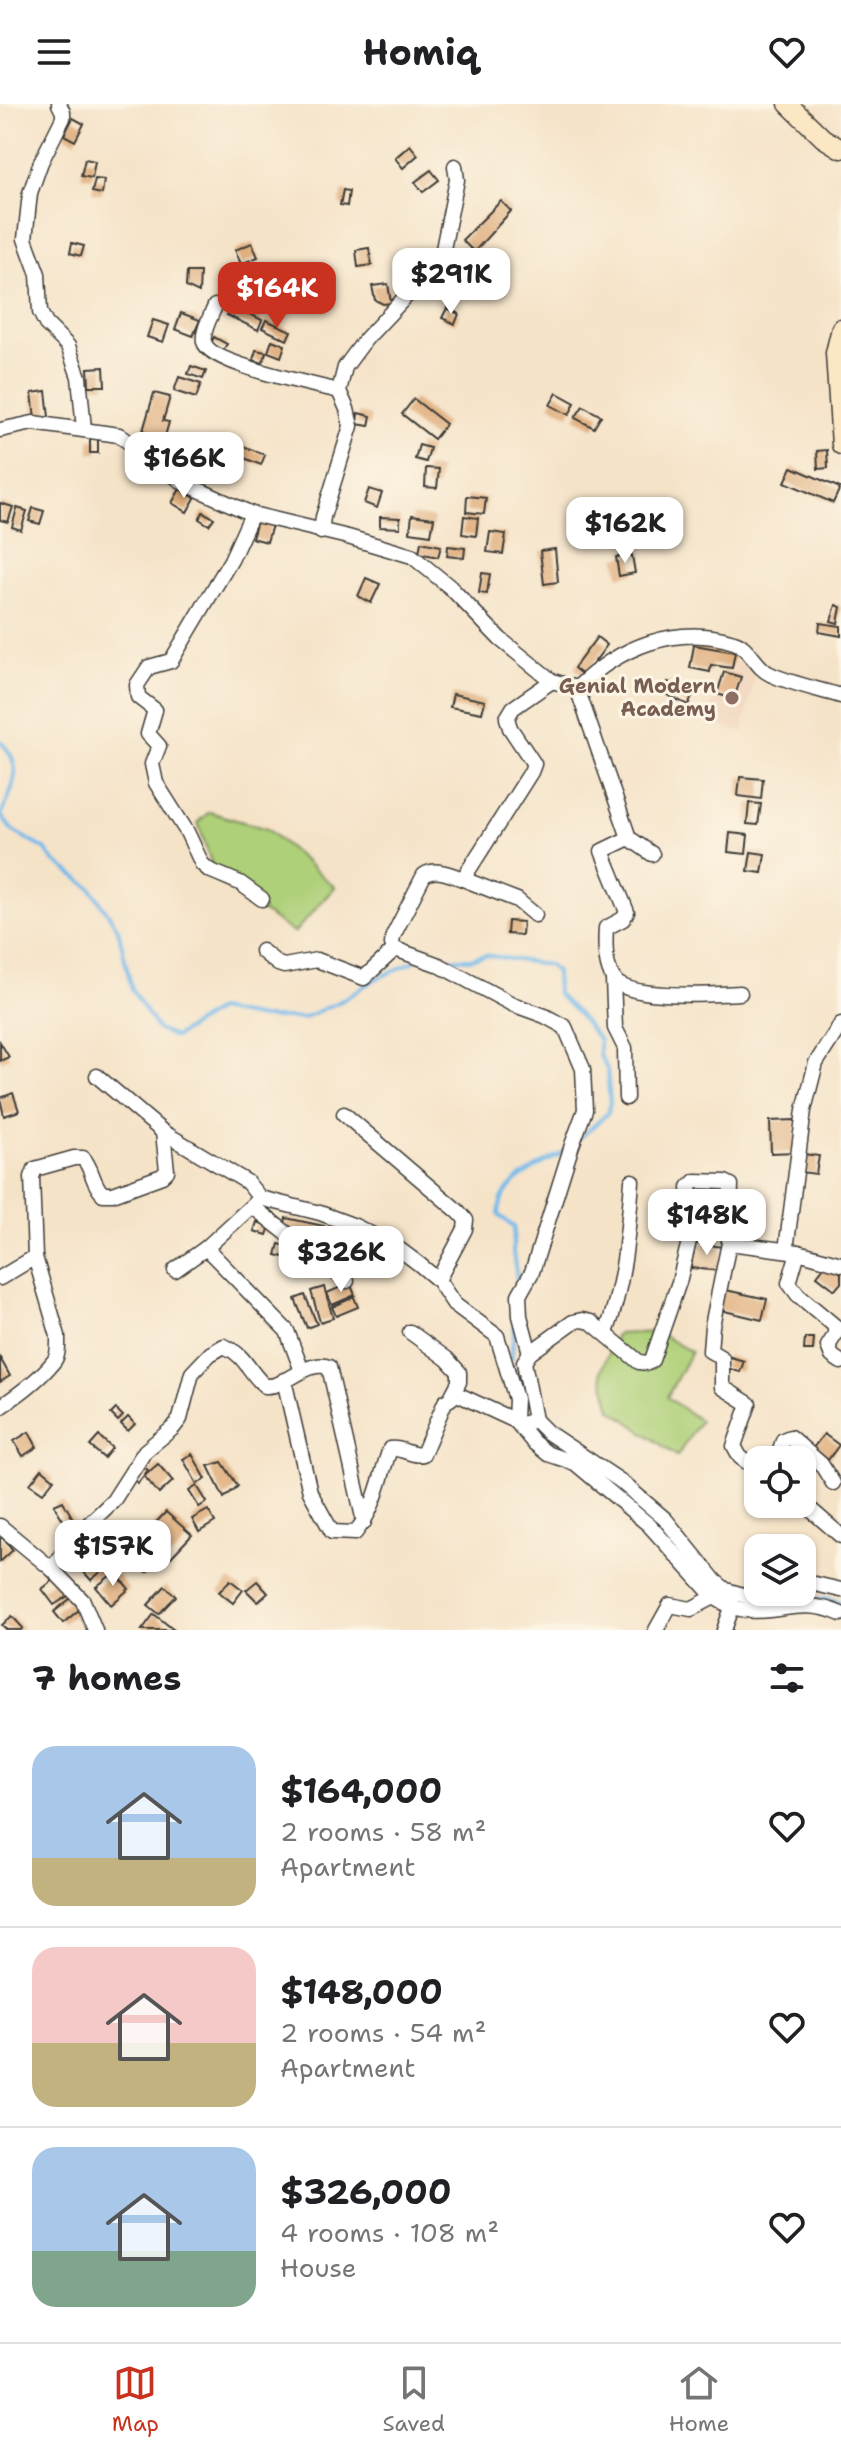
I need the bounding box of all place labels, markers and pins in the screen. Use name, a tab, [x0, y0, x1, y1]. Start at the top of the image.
pin: $291K	[395, 248, 507, 316]
pin: $164K	[221, 262, 333, 330]
pin: $166K	[128, 432, 240, 500]
pin: $162K	[569, 497, 681, 565]
place label: Genial Modern Academy	[559, 673, 716, 722]
marker: Genial Modern Academy	[723, 689, 741, 707]
pin: $148K	[651, 1189, 763, 1257]
pin: $326K	[285, 1226, 397, 1294]
pin: $157K	[57, 1520, 169, 1588]

